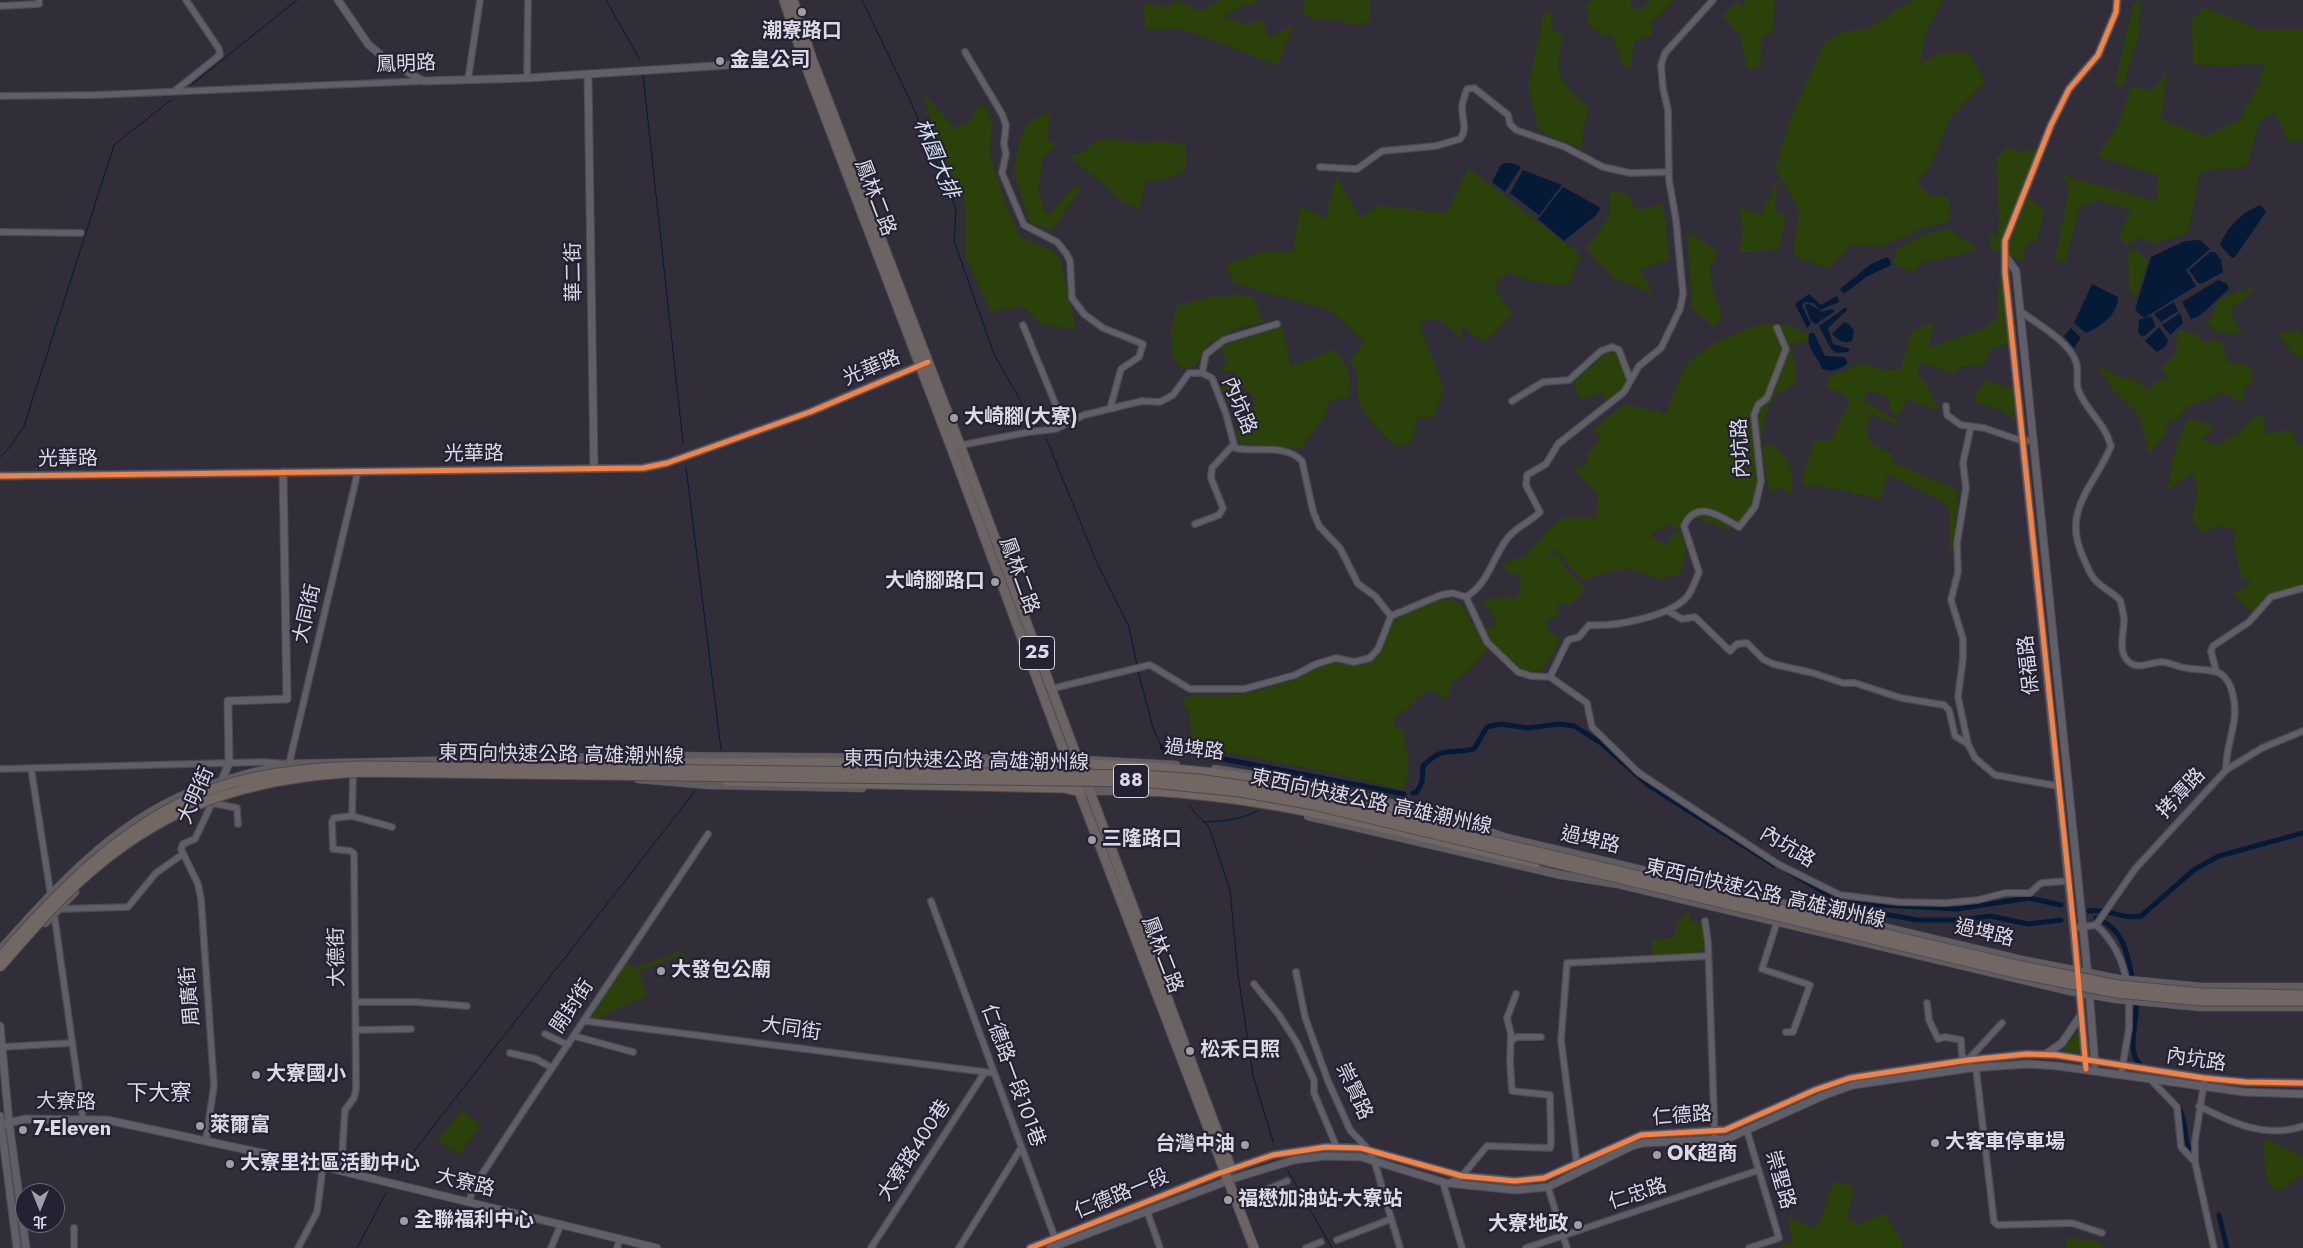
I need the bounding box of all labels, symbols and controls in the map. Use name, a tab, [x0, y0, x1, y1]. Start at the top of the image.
marker: 潮寮路口	[796, 6, 808, 18]
place label: 潮寮路口	[762, 20, 842, 44]
place label: 金皇公司	[730, 49, 810, 73]
street label: 鳳明路	[376, 52, 436, 78]
marker: 金皇公司	[714, 55, 726, 67]
water label: 林園大排	[907, 115, 963, 203]
street label: 鳳林二路	[848, 156, 900, 240]
street label: 華二街	[562, 242, 588, 302]
street label: 光華路	[840, 346, 904, 392]
street label: 內坑路	[1216, 374, 1260, 438]
place label: 大崎腳(大寮)	[964, 406, 1078, 430]
marker: 大崎腳(大寮)	[948, 412, 960, 424]
street label: 內坑路	[1728, 417, 1756, 479]
street label: 光華路	[444, 442, 504, 468]
street label: 光華路	[38, 447, 98, 473]
street label: 鳳林二路	[993, 534, 1043, 618]
place label: 大崎腳路口	[885, 570, 985, 594]
marker: 大崎腳路口	[989, 576, 1001, 588]
street label: 大同街	[290, 582, 326, 646]
street label: 保福路	[2015, 634, 2045, 696]
road number: 25	[1020, 636, 1054, 670]
street label: 過埤路	[1163, 736, 1225, 766]
street label: 東西向快速公路 高雄潮州線	[438, 742, 684, 770]
street label: 東西向快速公路 高雄潮州線	[843, 748, 1089, 776]
street label: 大明街	[174, 764, 220, 828]
road number: 88	[1114, 764, 1148, 798]
street label: 拷潭路	[2153, 764, 2211, 824]
street label: 東西向快速公路 高雄潮州線	[1248, 766, 1494, 840]
street label: 內坑路	[1755, 822, 1819, 874]
street label: 過埤路	[1558, 823, 1622, 859]
place label: 三隆路口	[1102, 828, 1182, 852]
marker: 三隆路口	[1086, 834, 1098, 846]
street label: 東西向快速公路 高雄潮州線	[1642, 856, 1888, 934]
street label: 鳳林二路	[1135, 913, 1187, 997]
street label: 過埤路	[1952, 916, 2016, 952]
street label: 大德街	[325, 927, 351, 987]
place label: 大發包公廟	[671, 959, 771, 983]
street label: 周廣街	[176, 965, 206, 1027]
marker: 大發包公廟	[655, 965, 667, 977]
street label: 開封街	[546, 975, 600, 1039]
street label: 仁德路一段101巷	[975, 1001, 1049, 1151]
street label: 大同街	[760, 1014, 822, 1046]
place label: 松禾日照	[1200, 1039, 1280, 1063]
marker: 松禾日照	[1184, 1045, 1196, 1057]
street label: 內坑路	[2165, 1045, 2227, 1077]
street label: 崇賢路	[1329, 1060, 1377, 1124]
place label: 大寮國小	[266, 1063, 346, 1087]
marker: 大寮國小	[250, 1069, 262, 1081]
district label: 下大寮	[126, 1082, 192, 1108]
street label: 大寮路	[36, 1090, 96, 1116]
street label: 大寮路400巷	[873, 1096, 957, 1206]
street label: 仁德路	[1651, 1103, 1713, 1131]
place label: 萊爾富	[210, 1114, 270, 1138]
place label: 7-Eleven	[33, 1118, 111, 1142]
marker: 萊爾富	[194, 1120, 206, 1132]
marker: 7-Eleven	[17, 1124, 29, 1136]
place label: 大客車停車場	[1945, 1131, 2065, 1155]
place label: 台灣中油	[1155, 1133, 1235, 1157]
marker: 大客車停車場	[1929, 1137, 1941, 1149]
marker: 台灣中油	[1239, 1139, 1251, 1151]
place label: OK超商	[1667, 1143, 1737, 1167]
street label: 崇聖路	[1759, 1148, 1799, 1212]
marker: OK超商	[1651, 1149, 1663, 1161]
place label: 大寮里社區活動中心	[240, 1152, 420, 1176]
marker: 大寮里社區活動中心	[224, 1158, 236, 1170]
street label: 大寮路	[433, 1165, 497, 1203]
street label: 仁德路一段	[1071, 1165, 1173, 1225]
street label: 仁忠路	[1606, 1174, 1670, 1216]
north arrow	[15, 1183, 65, 1233]
place label: 福懋加油站-大寮站	[1238, 1188, 1402, 1212]
marker: 福懋加油站-大寮站	[1222, 1194, 1234, 1206]
place label: 全聯福利中心	[414, 1209, 534, 1233]
text: 北	[33, 1212, 47, 1232]
place label: 大寮地政	[1488, 1213, 1568, 1237]
marker: 全聯福利中心	[398, 1215, 410, 1227]
marker: 大寮地政	[1572, 1219, 1584, 1231]

